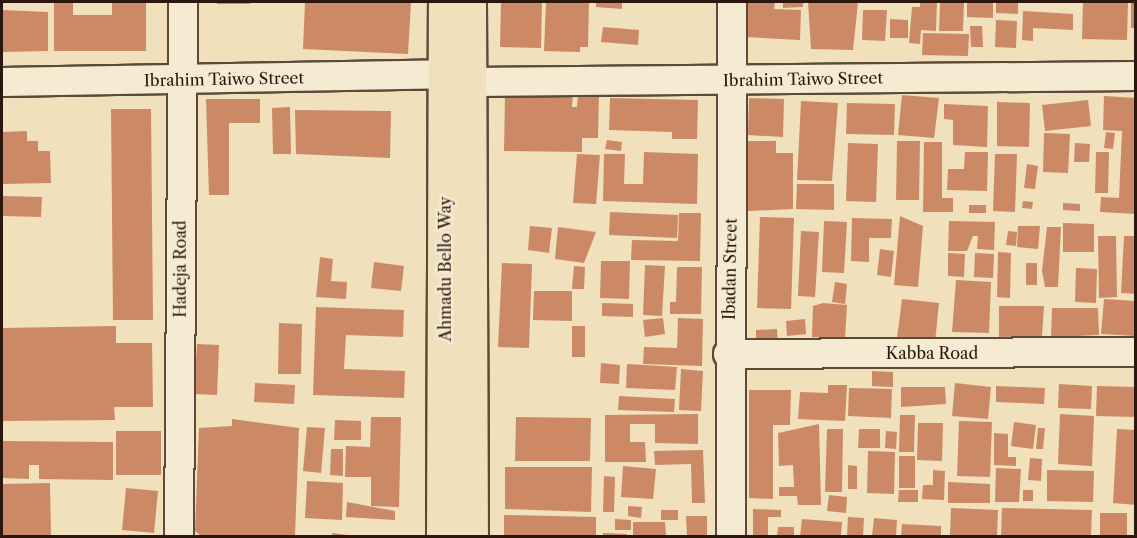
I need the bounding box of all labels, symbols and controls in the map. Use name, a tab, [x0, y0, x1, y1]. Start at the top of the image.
street label: Ibrahim Taiwo Street	[144, 68, 304, 90]
street label: Ibrahim Taiwo Street	[723, 68, 883, 90]
street label: Ahmadu Bello Way	[435, 196, 455, 342]
street label: Ibadan Street	[720, 218, 740, 320]
street label: Hadeja Road	[170, 220, 190, 318]
street label: Kabba Road	[886, 343, 978, 363]

